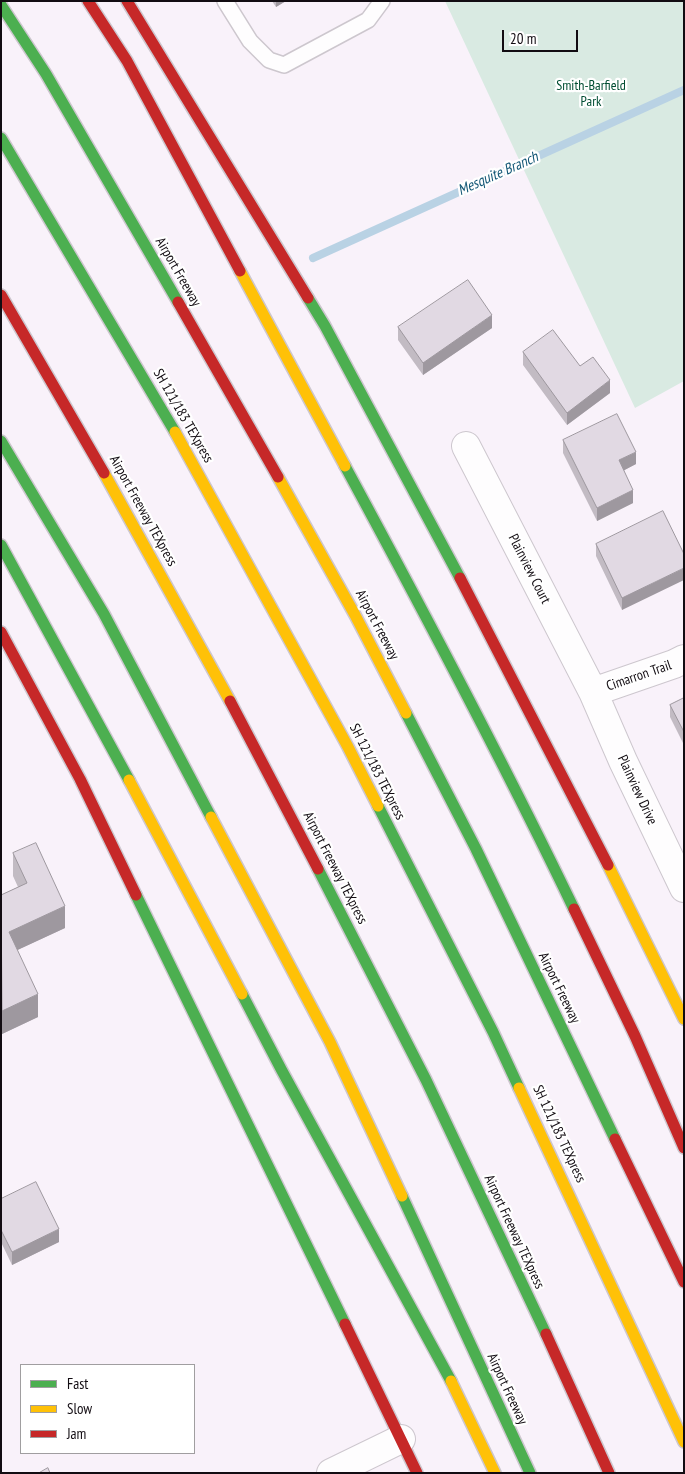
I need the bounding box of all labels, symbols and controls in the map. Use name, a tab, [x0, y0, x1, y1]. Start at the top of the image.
scale bar	[505, 20, 581, 52]
text: 20 m	[510, 29, 536, 48]
park label: Smith-Barfield Park	[556, 78, 626, 110]
water label: Mesquite Branch	[455, 148, 541, 200]
street label: Airport Freeway	[152, 235, 204, 309]
street label: SH 121/183 TEXpress	[149, 366, 217, 466]
street label: Airport Freeway TEXpress	[106, 453, 180, 569]
street label: Plainview Court	[504, 531, 554, 607]
street label: Airport Freeway	[352, 587, 402, 663]
street label: Cimarron Trail	[604, 657, 674, 695]
street label: SH 121/183 TEXpress	[346, 721, 408, 823]
street label: Plainview Drive	[614, 752, 660, 828]
street label: Airport Freeway TEXpress	[299, 809, 371, 927]
street label: Airport Freeway	[535, 950, 583, 1026]
street label: SH 121/183 TEXpress	[529, 1083, 589, 1185]
street label: Airport Freeway TEXpress	[480, 1172, 548, 1292]
street label: Airport Freeway	[483, 1351, 531, 1427]
legend	[20, 1364, 195, 1454]
text: Fast	[67, 1374, 88, 1393]
text: Slow	[67, 1399, 92, 1418]
text: Jam	[67, 1424, 86, 1443]

